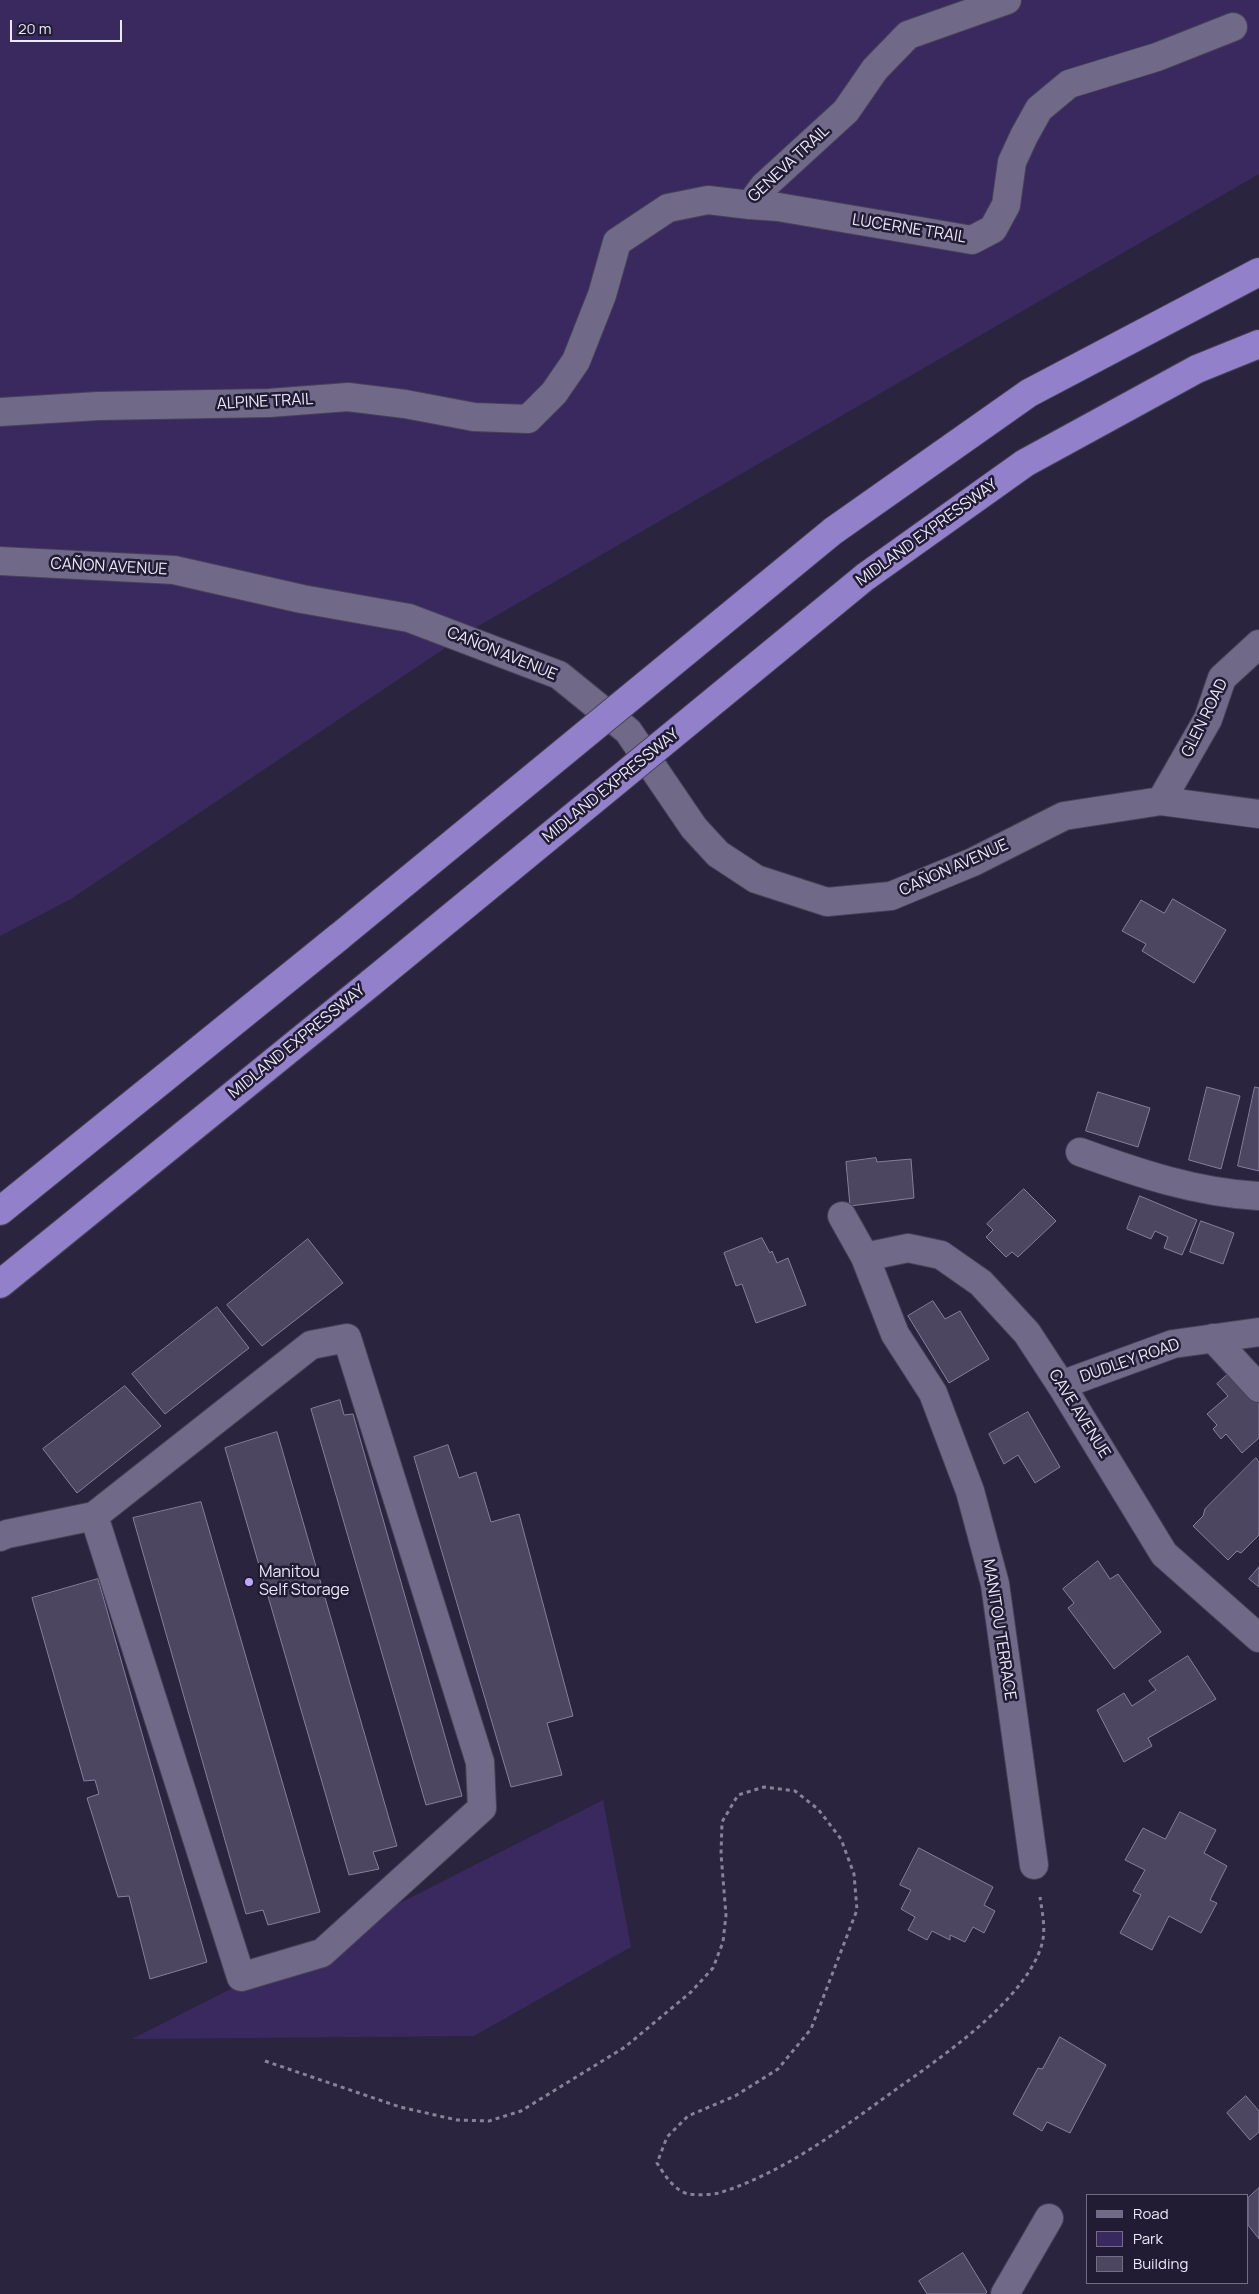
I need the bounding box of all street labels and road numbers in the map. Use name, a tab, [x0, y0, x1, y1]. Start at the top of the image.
street label: GENEVA TRAIL	[744, 122, 834, 206]
street label: LUCERNE TRAIL	[851, 211, 967, 247]
street label: ALPINE TRAIL	[216, 390, 314, 414]
street label: MIDLAND EXPRESSWAY	[853, 475, 1001, 591]
street label: CAÑON AVENUE	[50, 554, 168, 580]
street label: CAÑON AVENUE	[444, 623, 560, 685]
street label: GLEN ROAD	[1178, 676, 1232, 760]
street label: MIDLAND EXPRESSWAY	[539, 725, 683, 847]
street label: CAÑON AVENUE	[897, 835, 1011, 901]
street label: MIDLAND EXPRESSWAY	[225, 981, 369, 1103]
street label: DUDLEY ROAD	[1078, 1335, 1182, 1387]
street label: CAVE AVENUE	[1044, 1366, 1114, 1462]
street label: MANITOU TERRACE	[978, 1558, 1020, 1702]

